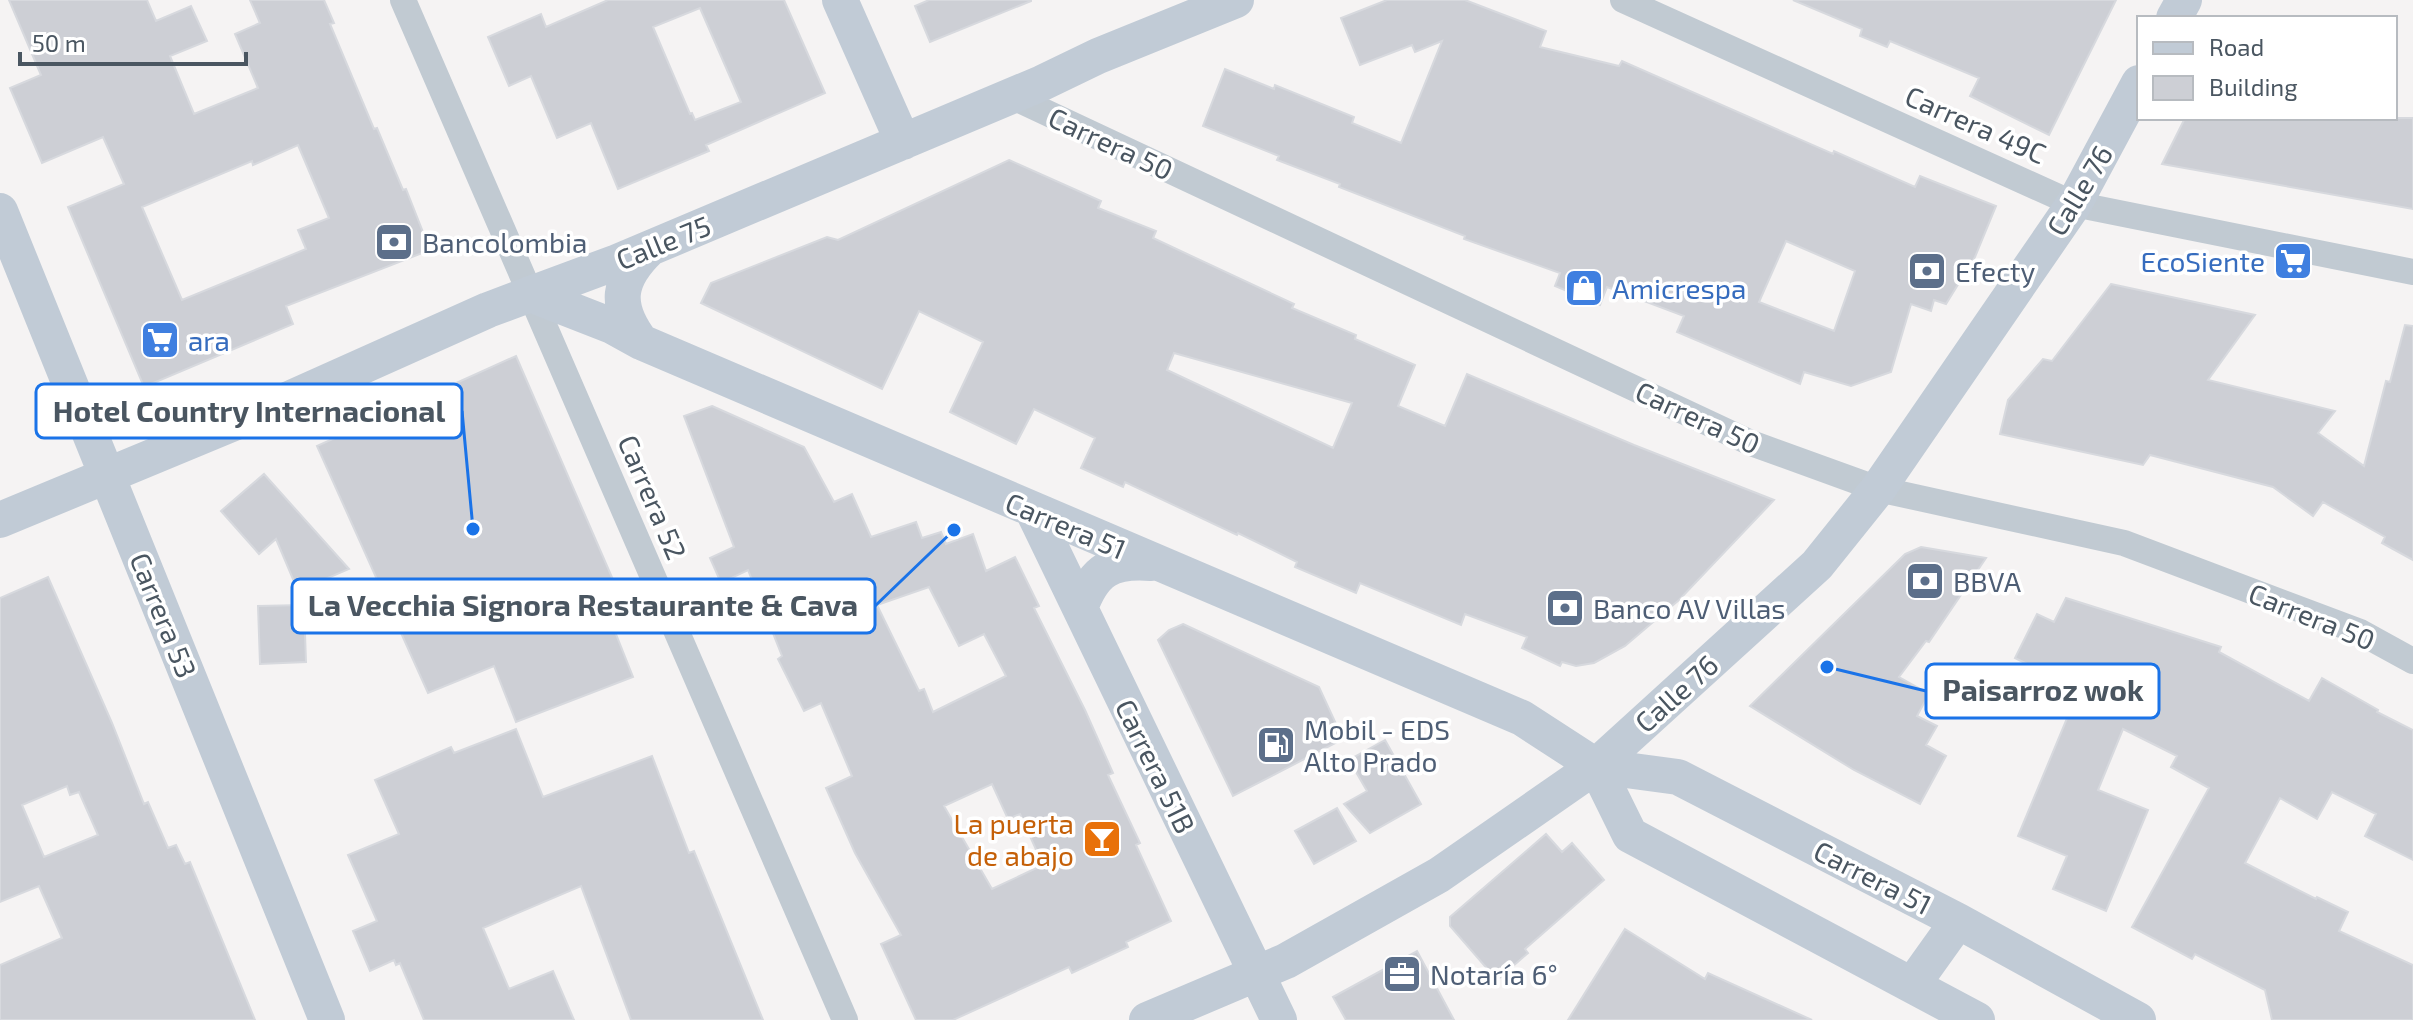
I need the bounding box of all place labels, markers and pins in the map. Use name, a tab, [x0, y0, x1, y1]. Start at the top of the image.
bank icon: Bancolombia	[373, 221, 415, 263]
place label: Bancolombia	[422, 225, 587, 259]
supermarket icon: EcoSiente	[2272, 240, 2314, 282]
place label: EcoSiente	[2140, 244, 2265, 278]
bank icon: Efecty	[1906, 250, 1948, 292]
place label: Efecty	[1955, 254, 2035, 288]
shop icon: Amicrespa	[1563, 267, 1605, 309]
place label: Amicrespa	[1612, 271, 1746, 305]
supermarket icon: ara	[139, 319, 181, 361]
place label: ara	[188, 323, 230, 357]
callout: Hotel Country Internacional	[36, 384, 462, 438]
bank icon: BBVA	[1904, 560, 1946, 602]
place label: BBVA	[1953, 564, 2022, 598]
callout: La Vecchia Signora Restaurante & Cava	[292, 579, 875, 633]
bank icon: Banco AV Villas	[1544, 587, 1586, 629]
place label: Banco AV Villas	[1593, 591, 1786, 625]
callout: Paisarroz wok	[1926, 664, 2159, 718]
place label: Mobil - EDS Alto Prado	[1304, 712, 1450, 778]
fuel station icon: Mobil - EDS Alto Prado	[1255, 724, 1297, 766]
place label: La puerta de abajo	[953, 806, 1074, 872]
bar icon: La puerta de abajo	[1081, 818, 1123, 860]
office icon: Notaría 6°	[1381, 953, 1423, 995]
place label: Notaría 6°	[1430, 957, 1558, 991]

